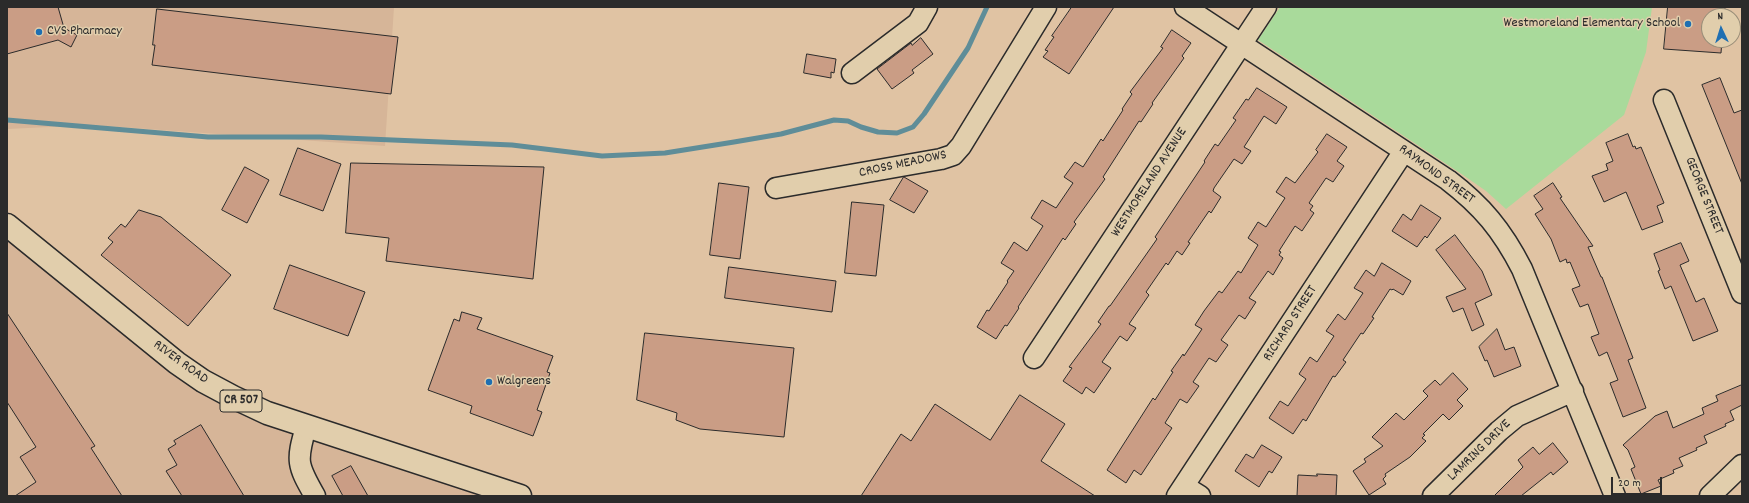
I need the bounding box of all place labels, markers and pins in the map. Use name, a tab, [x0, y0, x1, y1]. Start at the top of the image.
place label: Westmoreland Elementary School	[1504, 16, 1680, 32]
marker: Westmoreland Elementary School	[1683, 19, 1693, 29]
place label: CVS Pharmacy	[47, 24, 122, 40]
marker: CVS Pharmacy	[34, 27, 44, 37]
place label: Walgreens	[497, 374, 551, 390]
marker: Walgreens	[484, 377, 494, 387]

